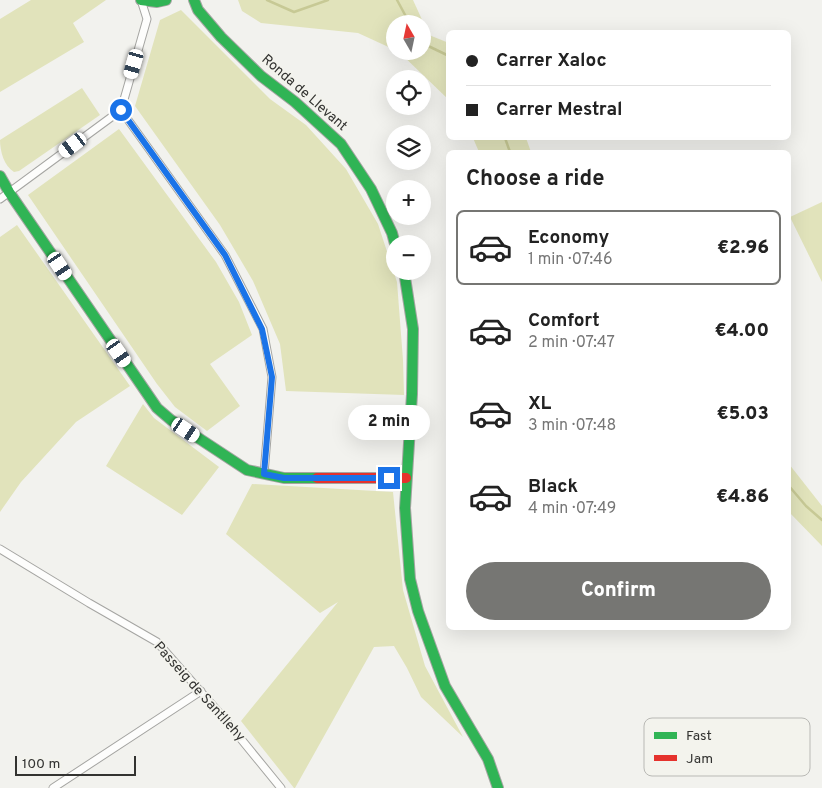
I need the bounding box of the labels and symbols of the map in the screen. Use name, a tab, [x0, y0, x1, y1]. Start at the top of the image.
north arrow	[386, 15, 431, 60]
car	[122, 48, 145, 80]
street label: Ronda de Llevant	[258, 51, 350, 135]
route start	[110, 99, 132, 121]
car	[56, 130, 89, 160]
car	[45, 249, 74, 283]
car	[104, 336, 133, 370]
callout: 2 min	[348, 406, 430, 440]
car	[169, 415, 202, 445]
route end	[378, 467, 400, 489]
street label: Passeig de Santllehy	[150, 639, 248, 745]
legend	[644, 718, 810, 776]
text: Fast	[686, 728, 712, 745]
text: Jam	[686, 751, 713, 768]
scale bar	[15, 753, 136, 776]

